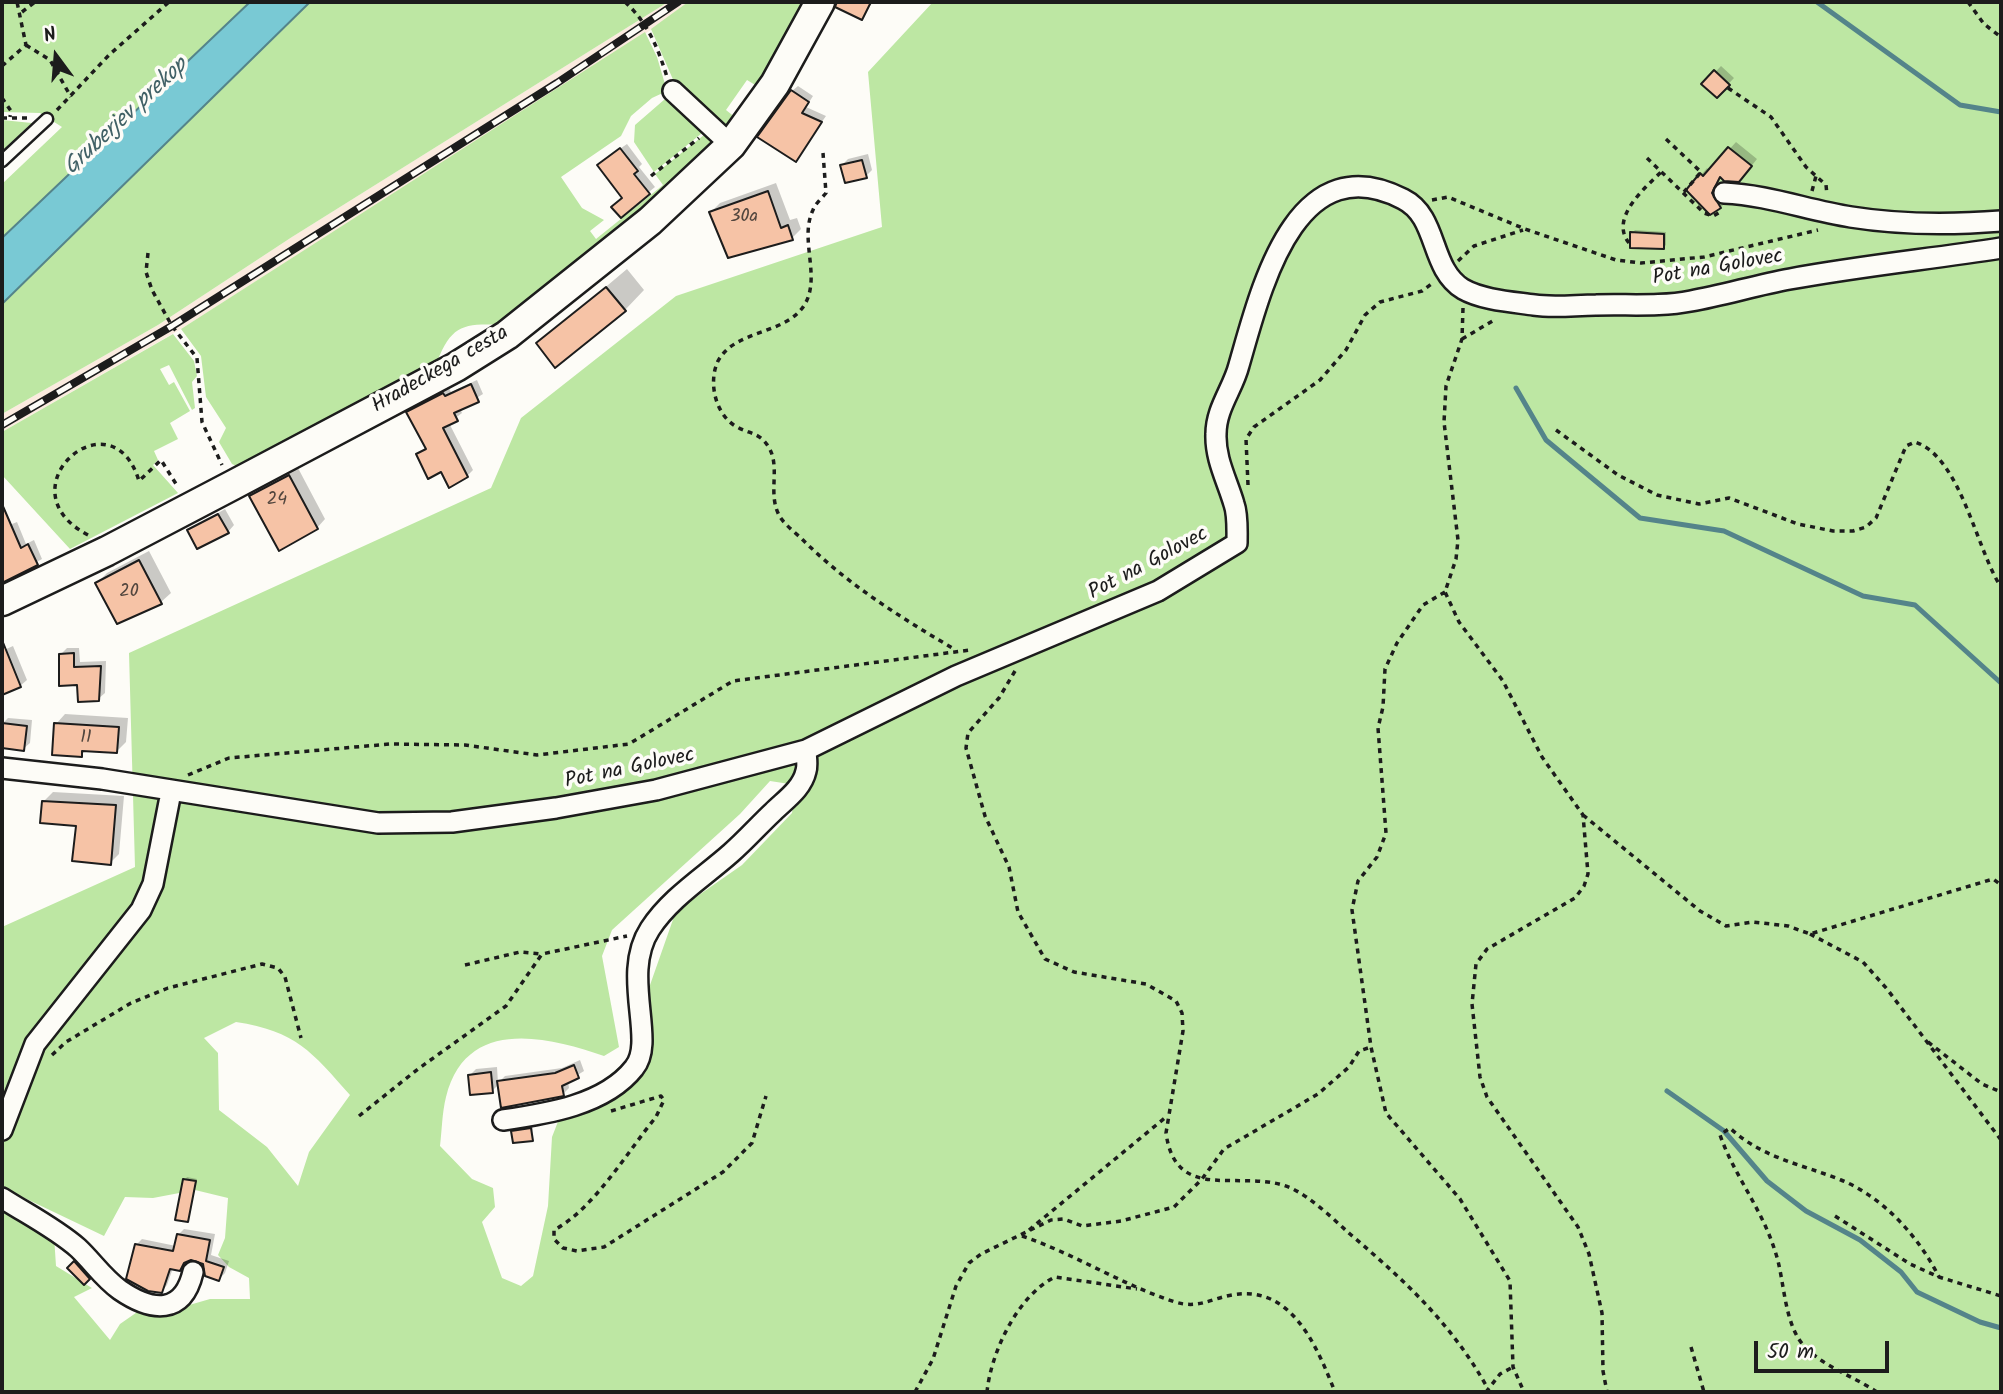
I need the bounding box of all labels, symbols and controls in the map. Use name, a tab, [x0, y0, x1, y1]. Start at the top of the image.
text: N	[40, 20, 60, 52]
north arrow	[21, 21, 91, 91]
water label: Gruberjev prekop	[59, 54, 195, 182]
house number: 30a	[730, 207, 758, 229]
street label: Pot na Golovec	[1651, 245, 1785, 293]
street label: Hradeckega cesta	[368, 322, 514, 420]
house number: 24	[267, 490, 287, 512]
street label: Pot na Golovec	[1085, 523, 1213, 607]
house number: 20	[119, 582, 139, 604]
house number: 11	[80, 728, 92, 750]
street label: Pot na Golovec	[563, 744, 697, 796]
scale bar	[1758, 1328, 1893, 1372]
text: 50 m	[1767, 1336, 1814, 1369]

